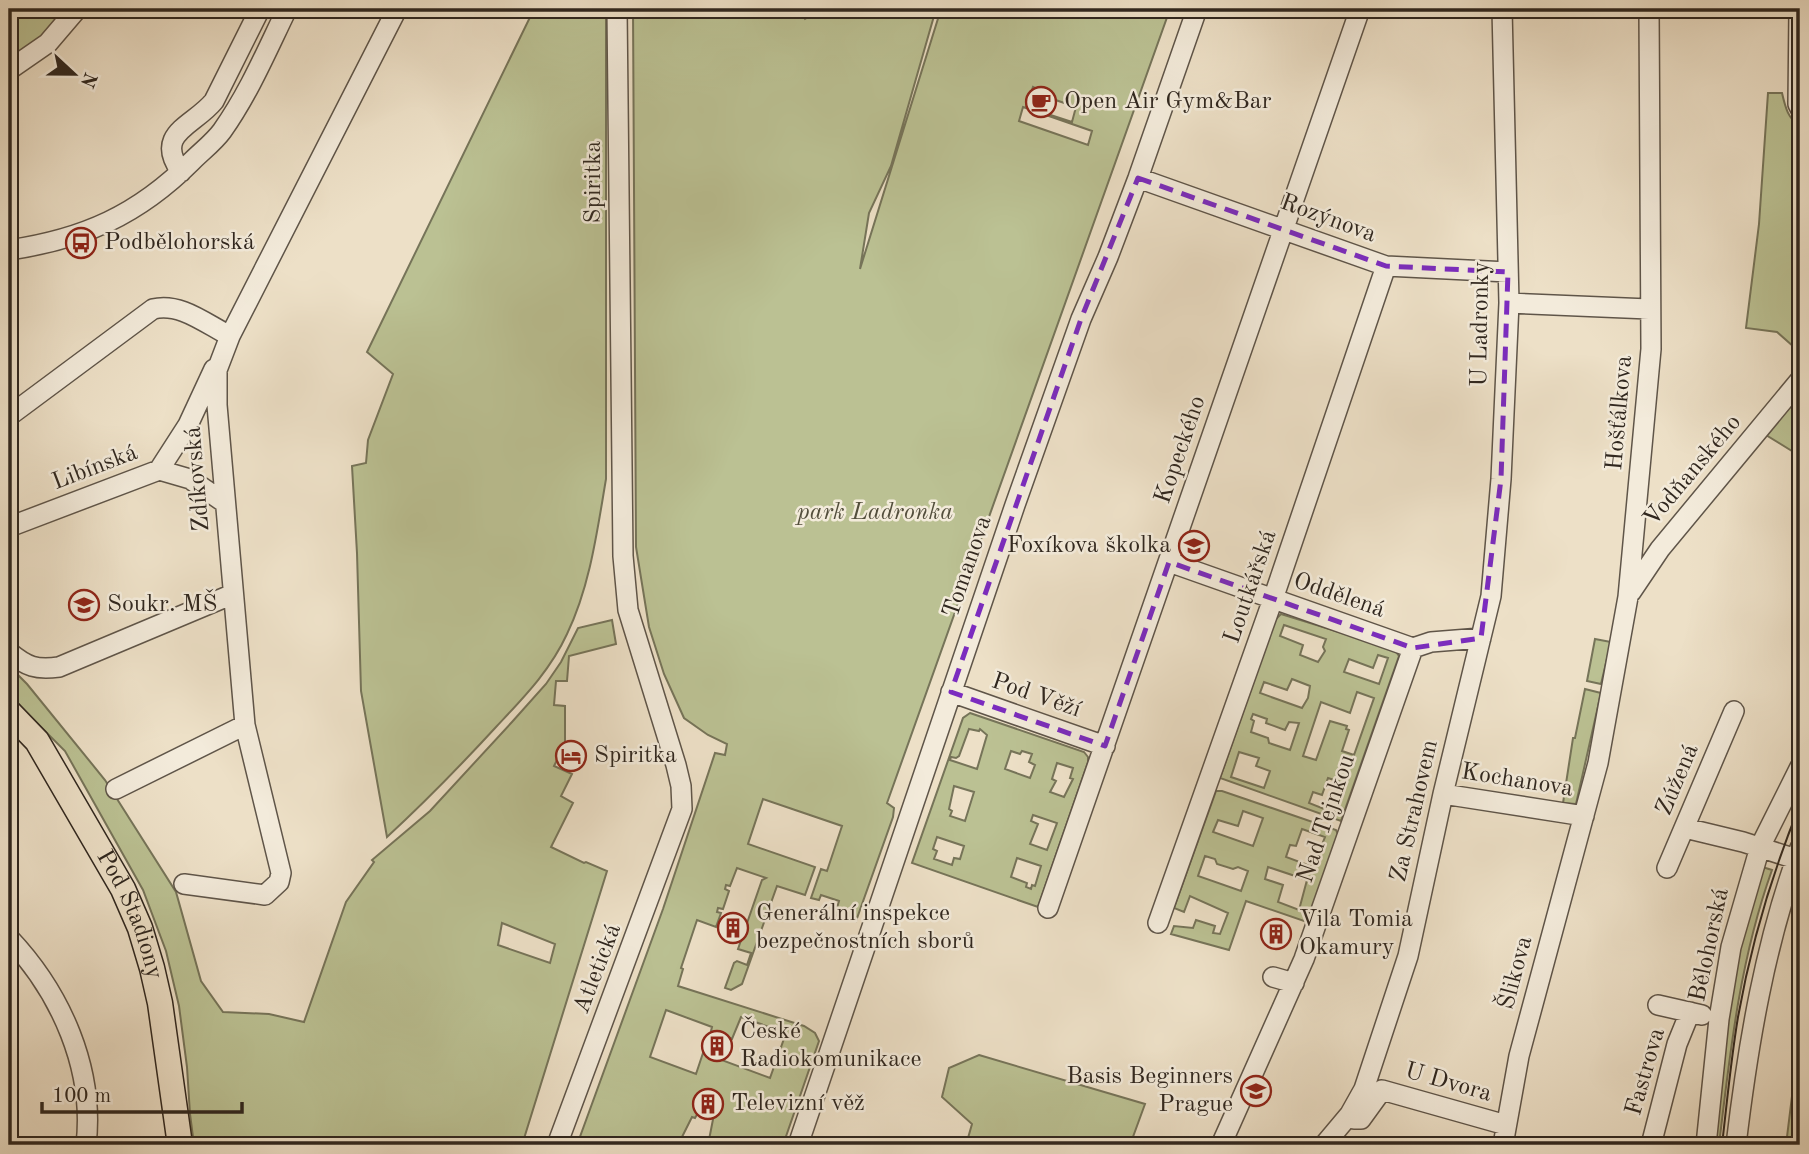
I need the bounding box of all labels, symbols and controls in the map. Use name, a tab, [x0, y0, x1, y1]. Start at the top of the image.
north arrow	[38, 38, 108, 108]
text: N	[76, 69, 99, 90]
cafe icon: Open Air Gym&Bar	[1024, 85, 1058, 119]
place label: Open Air Gym&Bar	[1064, 90, 1272, 114]
street label: Spiritka	[582, 140, 606, 223]
street label: Rozýnova	[1277, 191, 1379, 247]
bus stop icon: Podbělohorská	[64, 226, 98, 260]
place label: Podbělohorská	[104, 231, 255, 255]
street label: U Ladronky	[1468, 261, 1494, 387]
street label: Hošťálkova	[1603, 354, 1637, 472]
street label: Kopeckého	[1151, 393, 1211, 507]
street label: Vodňanského	[1640, 411, 1746, 531]
street label: Zdíkovská	[181, 425, 215, 533]
street label: Libínská	[49, 441, 141, 495]
park label: park Ladronka	[795, 501, 953, 525]
street label: Tomanova	[939, 513, 997, 621]
street label: Loutkářská	[1220, 527, 1282, 647]
school or university icon: Foxíkova školka	[1177, 529, 1211, 563]
place label: Foxíkova školka	[1007, 534, 1171, 558]
street label: Oddělená	[1290, 569, 1388, 623]
school or university icon: Soukr. MŠ	[67, 588, 101, 622]
place label: Soukr. MŠ	[107, 588, 217, 617]
street label: Pod Věží	[988, 670, 1084, 723]
street label: Za Strahovem	[1387, 738, 1443, 884]
hotel icon: Spiritka	[554, 739, 588, 773]
street label: Zúžená	[1652, 741, 1704, 819]
place label: Spiritka	[594, 744, 677, 768]
street label: Nad Tejnkou	[1294, 752, 1360, 886]
street label: Kochanova	[1459, 760, 1575, 802]
street label: Pod Stadiony	[91, 846, 166, 982]
street label: Bělohorská	[1686, 886, 1734, 1004]
place label: Generální inspekce bezpečnostních sborů	[756, 902, 975, 954]
place label: Vila Tomia Okamury	[1299, 908, 1413, 960]
building icon: Generální inspekce bezpečnostních sborů	[716, 911, 750, 945]
building icon: Vila Tomia Okamury	[1259, 917, 1293, 951]
street label: Atletická	[570, 921, 626, 1017]
street label: Šlikova	[1490, 932, 1537, 1012]
place label: České Radiokomunikace	[740, 1015, 922, 1072]
street label: Fastrova	[1622, 1025, 1670, 1119]
building icon: České Radiokomunikace	[700, 1029, 734, 1063]
street label: U Dvora	[1402, 1059, 1494, 1107]
place label: Basis Beginners Prague	[1066, 1065, 1233, 1117]
scale bar	[42, 1070, 242, 1114]
school or university icon: Basis Beginners Prague	[1239, 1074, 1273, 1108]
text: 100 m	[52, 1086, 111, 1107]
building icon: Televizní věž	[691, 1087, 725, 1121]
place label: Televizní věž	[731, 1092, 865, 1116]

